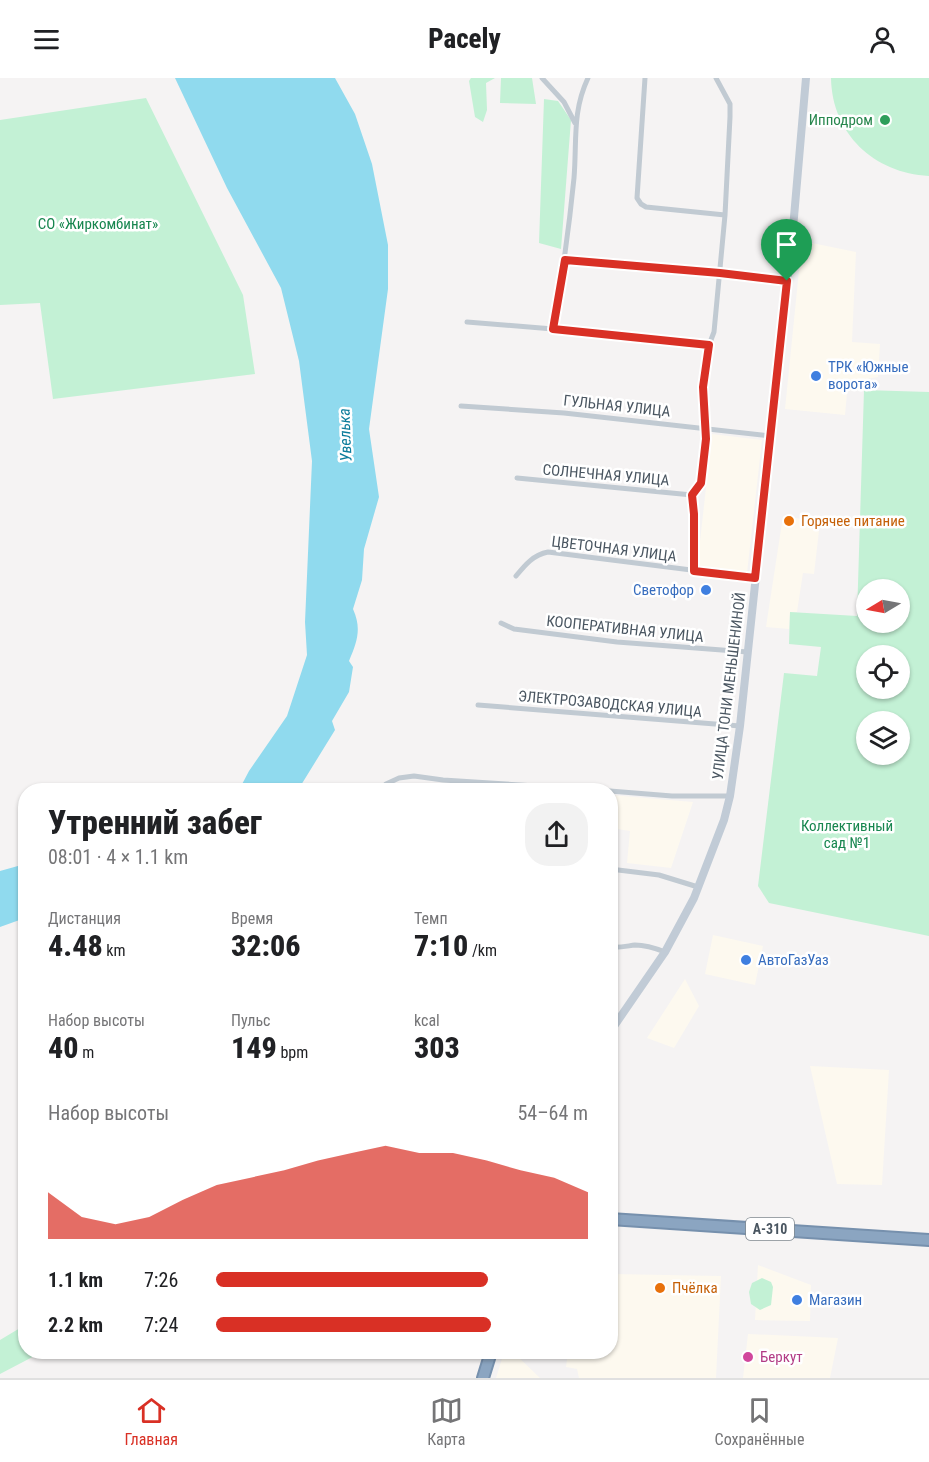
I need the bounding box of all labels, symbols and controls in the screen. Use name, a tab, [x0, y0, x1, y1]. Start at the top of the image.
icon: menu	[30, 23, 63, 56]
text: Pacely	[428, 23, 501, 55]
icon: person	[866, 23, 899, 56]
place label: Ипподром	[809, 111, 873, 129]
marker: Ипподром	[878, 113, 892, 127]
park label: СО «Жиркомбинат»	[38, 215, 158, 233]
pin	[761, 219, 812, 281]
icon: arrive	[770, 228, 803, 261]
place label: ТРК «Южные ворота»	[828, 358, 909, 393]
marker: ТРК «Южные ворота»	[809, 369, 823, 383]
street label: ГУЛЬНАЯ УЛИЦА	[563, 391, 672, 421]
water label: Увелька	[335, 408, 355, 462]
street label: СОЛНЕЧНАЯ УЛИЦА	[542, 460, 670, 490]
place label: Горячее питание	[801, 512, 905, 530]
marker: Горячее питание	[782, 514, 796, 528]
street label: ЦВЕТОЧНАЯ УЛИЦА	[551, 532, 678, 566]
north arrow	[856, 579, 910, 633]
map controls	[856, 579, 910, 765]
place label: Светофор	[633, 581, 694, 599]
marker: Светофор	[699, 583, 713, 597]
street label: УЛИЦА ТОНИ МЕНЬШЕНИНОЙ	[709, 591, 749, 781]
street label: КООПЕРАТИВНАЯ УЛИЦА	[546, 612, 705, 646]
button: locate	[856, 645, 910, 699]
street label: ЭЛЕКТРОЗАВОДСКАЯ УЛИЦА	[517, 687, 703, 721]
button: layers	[856, 711, 910, 765]
text: Утренний забег	[48, 803, 262, 842]
button: share	[525, 803, 588, 866]
park label: Коллективный сад №1	[801, 817, 893, 852]
text: 08:01 · 4 × 1.1 km	[48, 845, 188, 869]
text: Дистанция	[48, 909, 121, 928]
text: Время	[231, 909, 273, 928]
text: Темп	[414, 909, 448, 928]
text: 4.48	[48, 928, 103, 963]
text: 32:06	[231, 928, 300, 963]
text: 7:10	[414, 928, 468, 963]
text: km	[103, 941, 126, 960]
text: /km	[468, 941, 497, 960]
place label: АвтоГазУаз	[758, 951, 829, 969]
marker: АвтоГазУаз	[739, 953, 753, 967]
text: Набор высоты	[48, 1011, 145, 1030]
text: Пульс	[231, 1011, 270, 1030]
text: kcal	[414, 1011, 440, 1030]
text: 40	[48, 1030, 79, 1065]
text: 149	[231, 1030, 277, 1065]
text: 303	[414, 1030, 460, 1065]
text: m	[79, 1043, 94, 1062]
text: bpm	[277, 1043, 308, 1062]
text: Набор высоты	[48, 1101, 169, 1125]
text: 54–64 m	[517, 1101, 588, 1125]
road number: А-310	[746, 1218, 794, 1240]
text: 1.1 km	[48, 1268, 103, 1292]
text: 7:26	[144, 1268, 178, 1292]
place label: Пчёлка	[672, 1279, 718, 1297]
marker: Пчёлка	[653, 1281, 667, 1295]
place label: Магазин	[809, 1291, 862, 1309]
marker: Магазин	[790, 1293, 804, 1307]
text: 2.2 km	[48, 1313, 103, 1337]
text: 7:24	[144, 1313, 178, 1337]
place label: Беркут	[760, 1348, 803, 1366]
marker: Беркут	[741, 1350, 755, 1364]
tab: Главная	[125, 1394, 178, 1449]
tab: Карта	[427, 1394, 465, 1449]
tab: Сохранённые	[715, 1394, 804, 1449]

